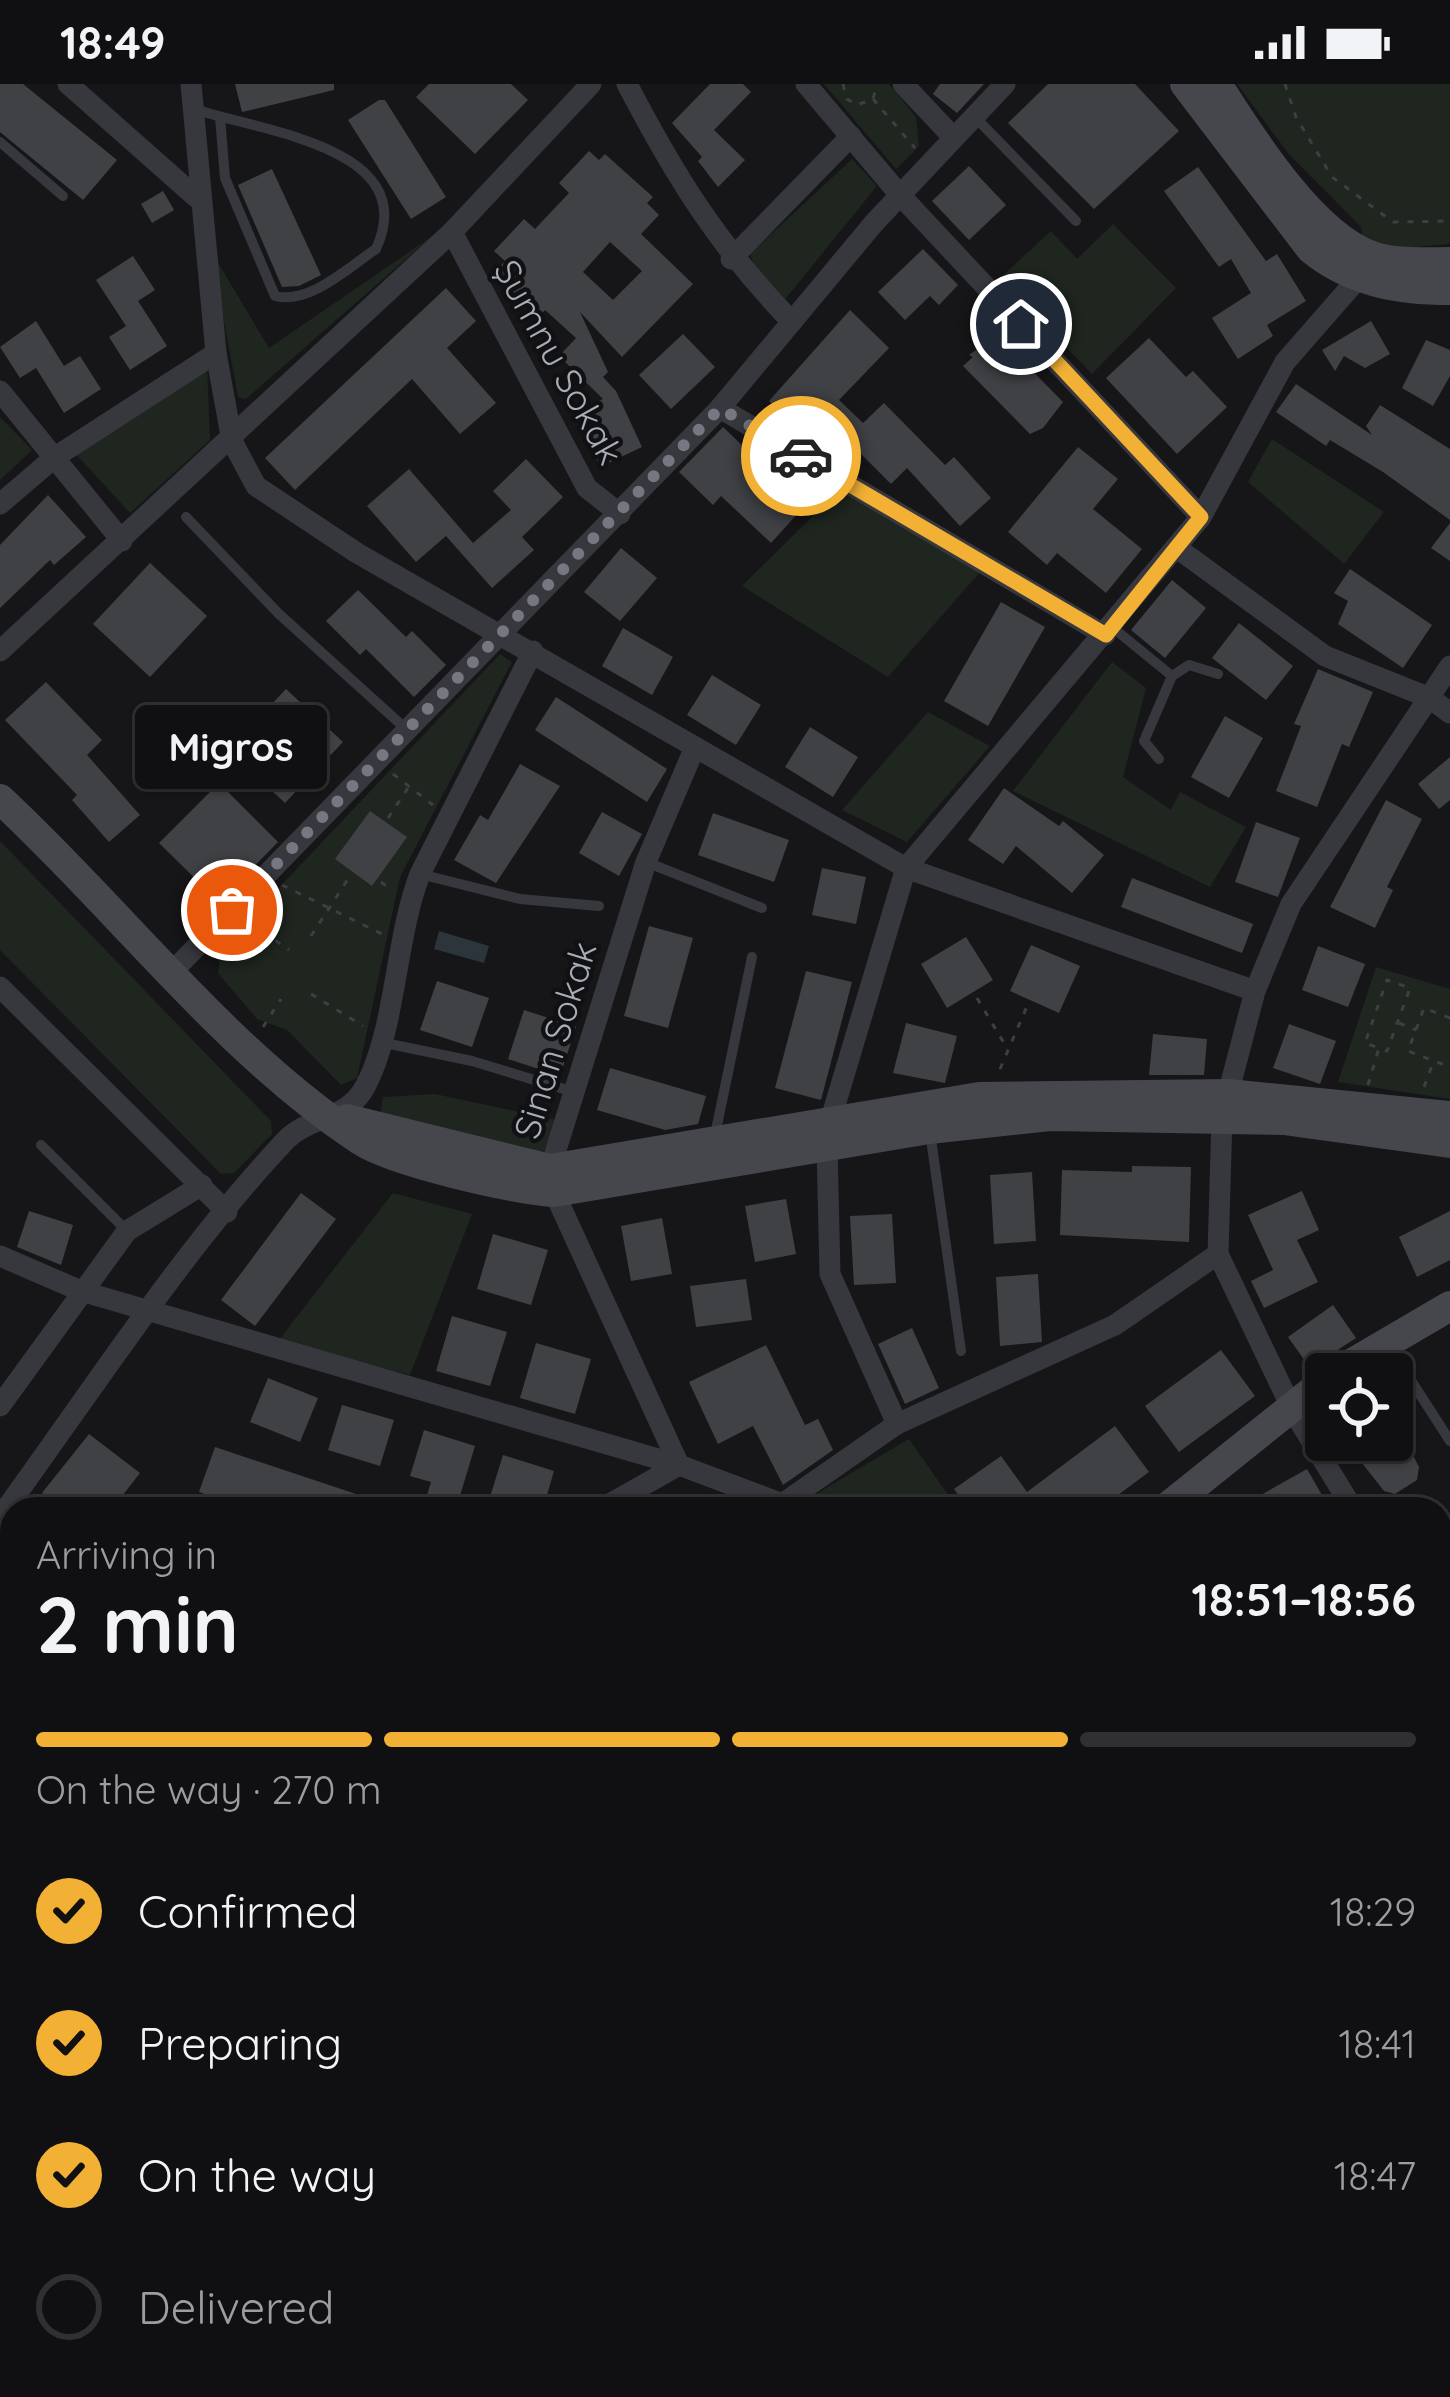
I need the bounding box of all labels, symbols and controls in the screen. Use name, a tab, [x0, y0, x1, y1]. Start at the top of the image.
text: 18:49	[60, 14, 166, 70]
street label: Şumnu Sokak	[485, 252, 634, 472]
pin	[970, 273, 1072, 375]
icon: home	[988, 291, 1054, 357]
courier	[741, 396, 861, 516]
icon: car	[768, 423, 834, 489]
callout: Migros	[136, 706, 328, 790]
text: Migros	[168, 722, 294, 771]
pin	[181, 859, 283, 961]
icon: bag	[199, 877, 265, 943]
street label: Sinan Sokak	[503, 936, 606, 1144]
map controls	[1305, 1353, 1413, 1461]
button: locate	[1305, 1353, 1413, 1461]
text: Arriving in	[36, 1530, 217, 1579]
text: 18:51–18:56	[1191, 1571, 1416, 1627]
text: 2 min	[36, 1575, 239, 1673]
text: On the way · 270 m	[36, 1765, 382, 1814]
icon: check	[36, 1878, 102, 1944]
text: Confirmed	[138, 1883, 357, 1939]
text: 18:29	[1330, 1887, 1416, 1936]
icon: check	[36, 2010, 102, 2076]
text: Preparing	[138, 2015, 342, 2071]
text: 18:41	[1339, 2019, 1416, 2068]
icon: check	[36, 2142, 102, 2208]
text: On the way	[138, 2147, 376, 2203]
text: 18:47	[1334, 2151, 1416, 2200]
text: Delivered	[138, 2279, 334, 2335]

